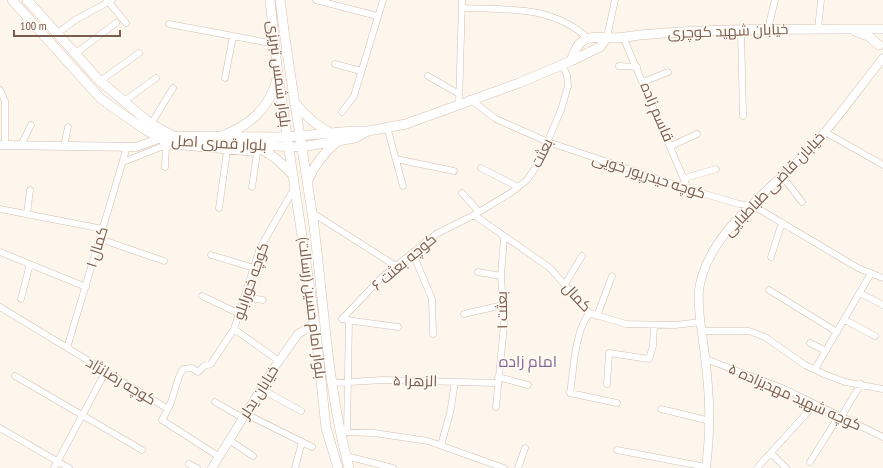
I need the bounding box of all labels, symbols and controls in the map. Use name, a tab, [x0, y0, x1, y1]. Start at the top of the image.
scale bar	[14, 12, 120, 38]
text: 100 m	[20, 18, 47, 33]
street label: بلوار شمس تبریزی	[263, 19, 295, 129]
street label: خیابان شهید کوچری	[667, 19, 789, 43]
street label: قاسم زاده	[635, 79, 679, 145]
street label: خیابان قاضی طباطبایی	[719, 127, 829, 241]
street label: بلوار قمری اصل	[171, 131, 267, 155]
street label: بعثت	[526, 135, 557, 171]
street label: کوچه حیدرپور خویی	[590, 148, 708, 204]
street label: کمال ۱	[81, 224, 112, 270]
street label: کوچه بعثت ۶	[367, 229, 441, 295]
street label: بلوار امام حسین (رسالت)	[293, 236, 331, 380]
street label: کوچه خورابلو	[228, 240, 274, 322]
street label: کمال	[559, 278, 596, 316]
street label: بعثت ۱	[492, 291, 511, 329]
district label: امام زاده	[499, 351, 557, 373]
street label: کوچه رضانژاد	[82, 352, 160, 410]
street label: کوچه شهید مهدیزاده ۵	[725, 359, 865, 435]
street label: خیابان یدلر	[234, 362, 283, 423]
street label: الزهرا ۵	[393, 371, 437, 390]

